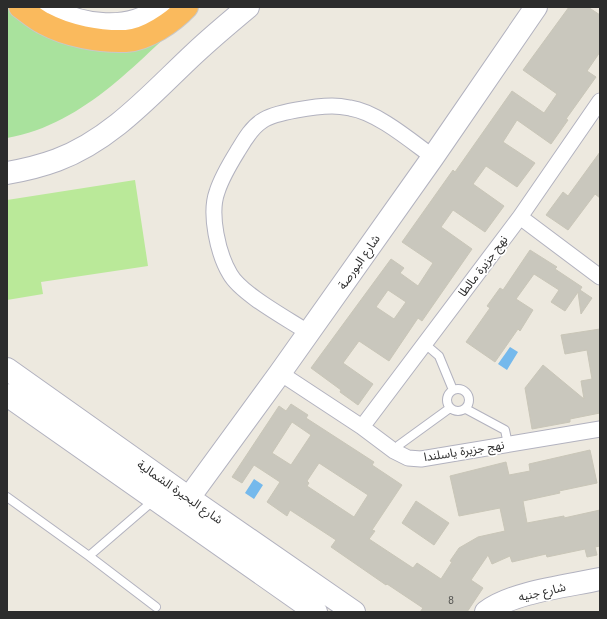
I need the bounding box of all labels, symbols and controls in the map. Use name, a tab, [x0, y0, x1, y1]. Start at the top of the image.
street label: شارع البورصة	[335, 232, 384, 293]
street label: نهج جزيرة مالطا	[455, 233, 512, 301]
street label: نهج جزيرة ياسلندا	[423, 438, 506, 466]
street label: شارع البحيرة الشمالية	[133, 457, 226, 528]
street label: شارع جنيه	[517, 580, 568, 606]
house number: 8	[448, 595, 454, 606]

